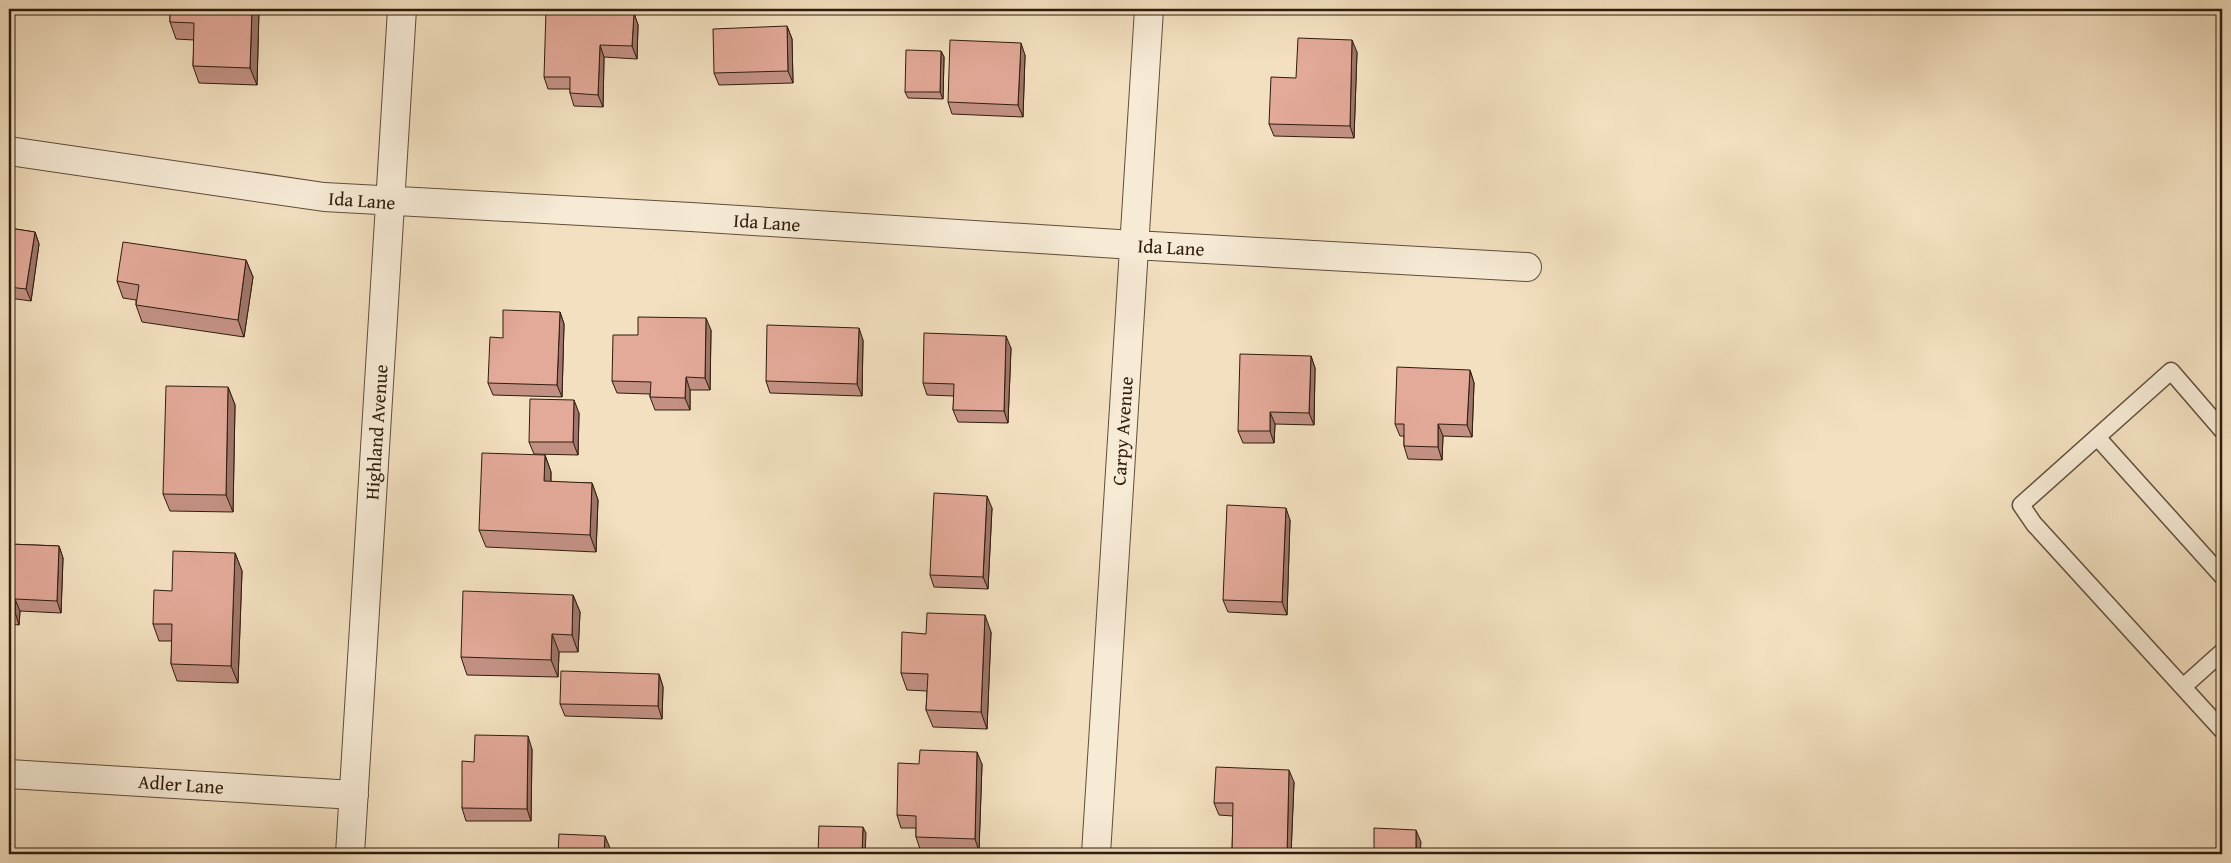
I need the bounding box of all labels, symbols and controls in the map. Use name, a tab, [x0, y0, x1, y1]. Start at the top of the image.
street label: Ida Lane	[328, 184, 396, 216]
street label: Ida Lane	[733, 206, 801, 238]
street label: Ida Lane	[1137, 231, 1205, 263]
street label: Highland Avenue	[357, 363, 395, 501]
street label: Carpy Avenue	[1104, 375, 1140, 487]
street label: Adler Lane	[137, 767, 225, 801]

